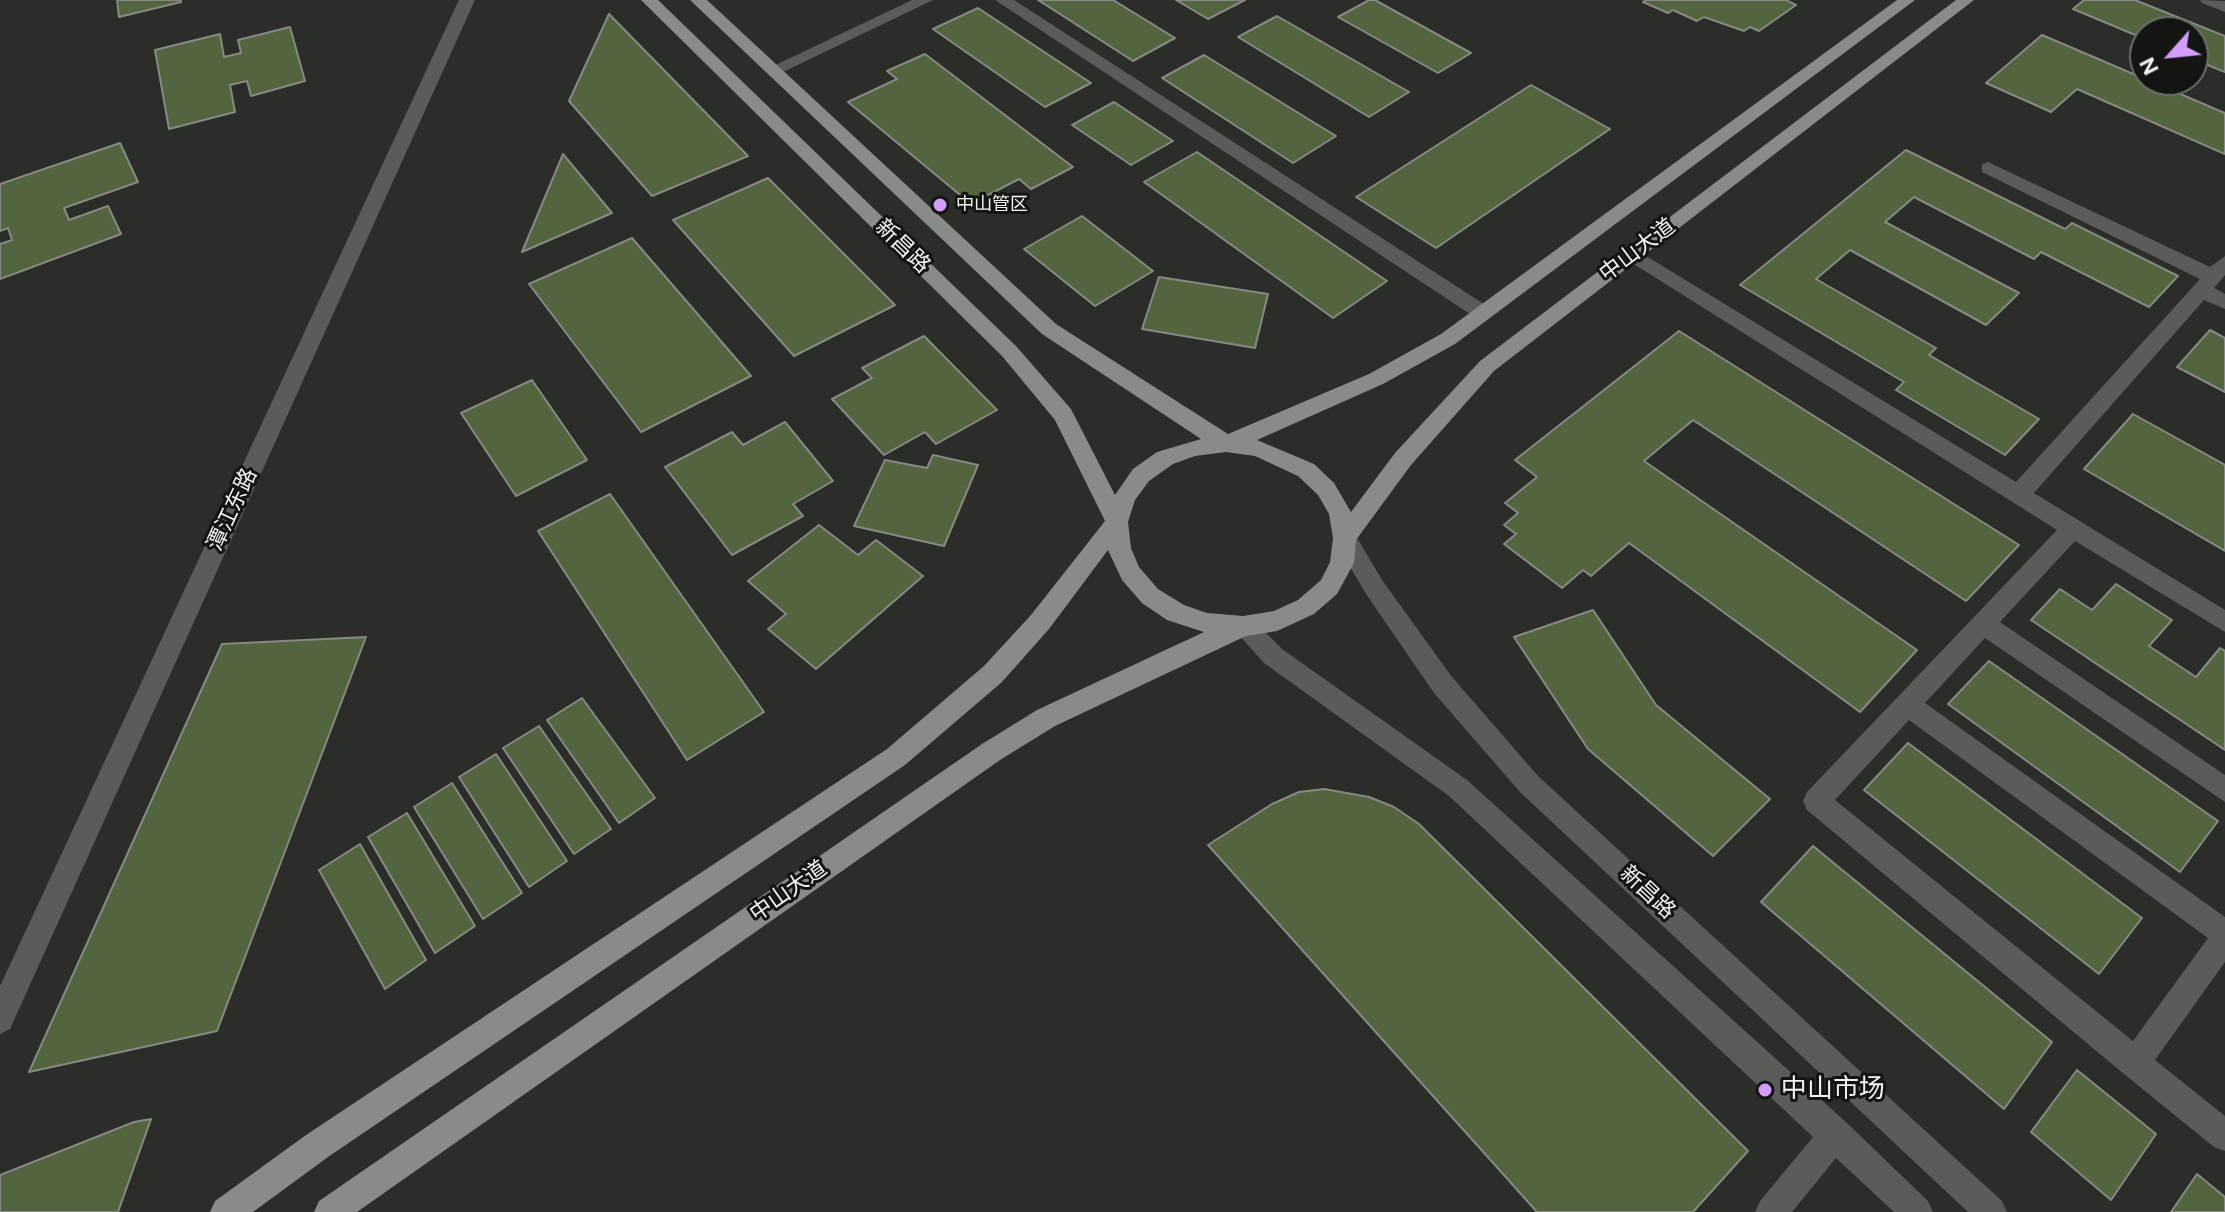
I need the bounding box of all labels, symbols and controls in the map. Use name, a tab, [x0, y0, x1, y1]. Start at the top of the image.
north arrow	[2129, 16, 2209, 96]
text: N	[2132, 52, 2166, 80]
place label: 中山管区	[956, 194, 1028, 216]
marker: 中山管区	[931, 196, 949, 214]
street label: 中山大道	[1595, 214, 1681, 288]
street label: 新昌路	[869, 215, 935, 279]
street label: 潭江东路	[202, 465, 264, 555]
street label: 中山大道	[745, 856, 833, 928]
street label: 新昌路	[1614, 861, 1680, 925]
place label: 中山市场	[1781, 1074, 1885, 1106]
marker: 中山市场	[1756, 1081, 1774, 1099]

